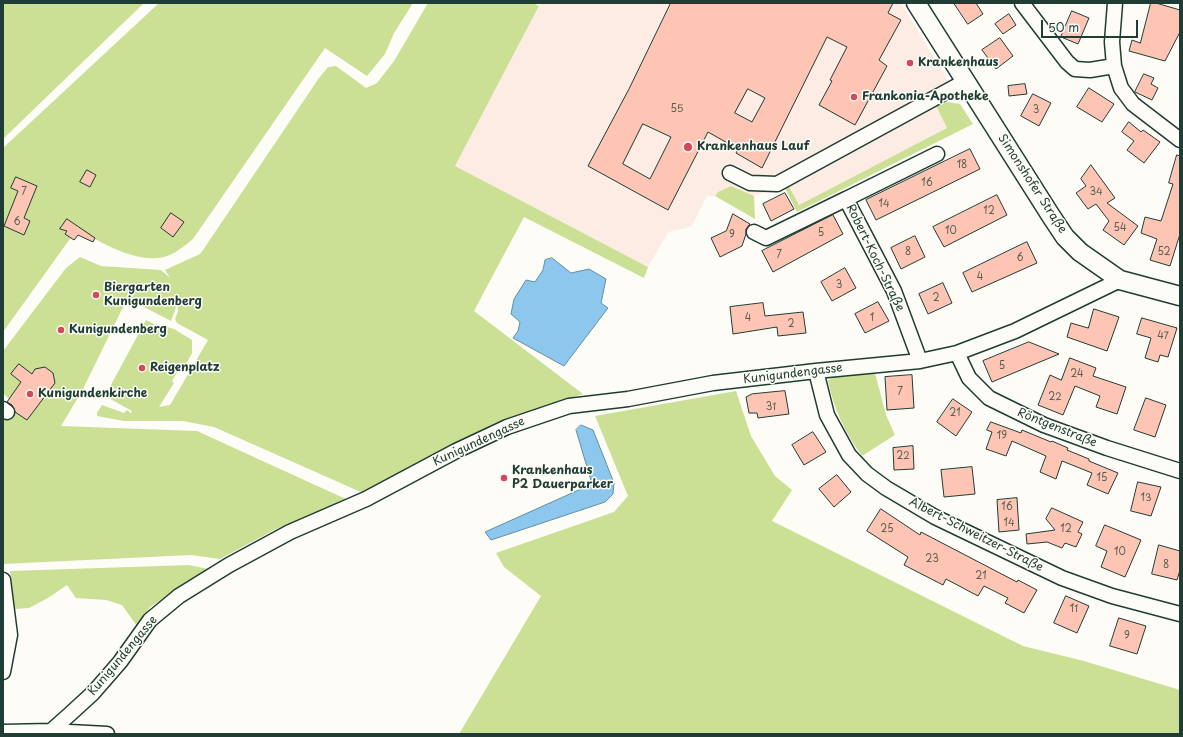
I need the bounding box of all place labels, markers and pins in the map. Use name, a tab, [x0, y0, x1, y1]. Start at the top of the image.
place label: Krankenhaus	[918, 56, 998, 70]
marker: Krankenhaus	[905, 58, 915, 68]
place label: Frankonia-Apotheke	[862, 90, 989, 104]
marker: Frankonia-Apotheke	[849, 92, 859, 102]
place label: Krankenhaus Lauf	[697, 140, 809, 154]
marker: Krankenhaus Lauf	[682, 141, 694, 153]
place label: Biergarten Kunigundenberg	[104, 281, 202, 309]
marker: Biergarten Kunigundenberg	[91, 290, 101, 300]
place label: Kunigundenberg	[69, 323, 167, 337]
marker: Kunigundenberg	[56, 325, 66, 335]
place label: Reigenplatz	[150, 361, 220, 375]
marker: Reigenplatz	[137, 363, 147, 373]
place label: Kunigundenkirche	[38, 387, 147, 401]
marker: Kunigundenkirche	[25, 389, 35, 399]
place label: Krankenhaus P2 Dauerparker	[512, 464, 613, 492]
marker: Krankenhaus P2 Dauerparker	[499, 473, 509, 483]

